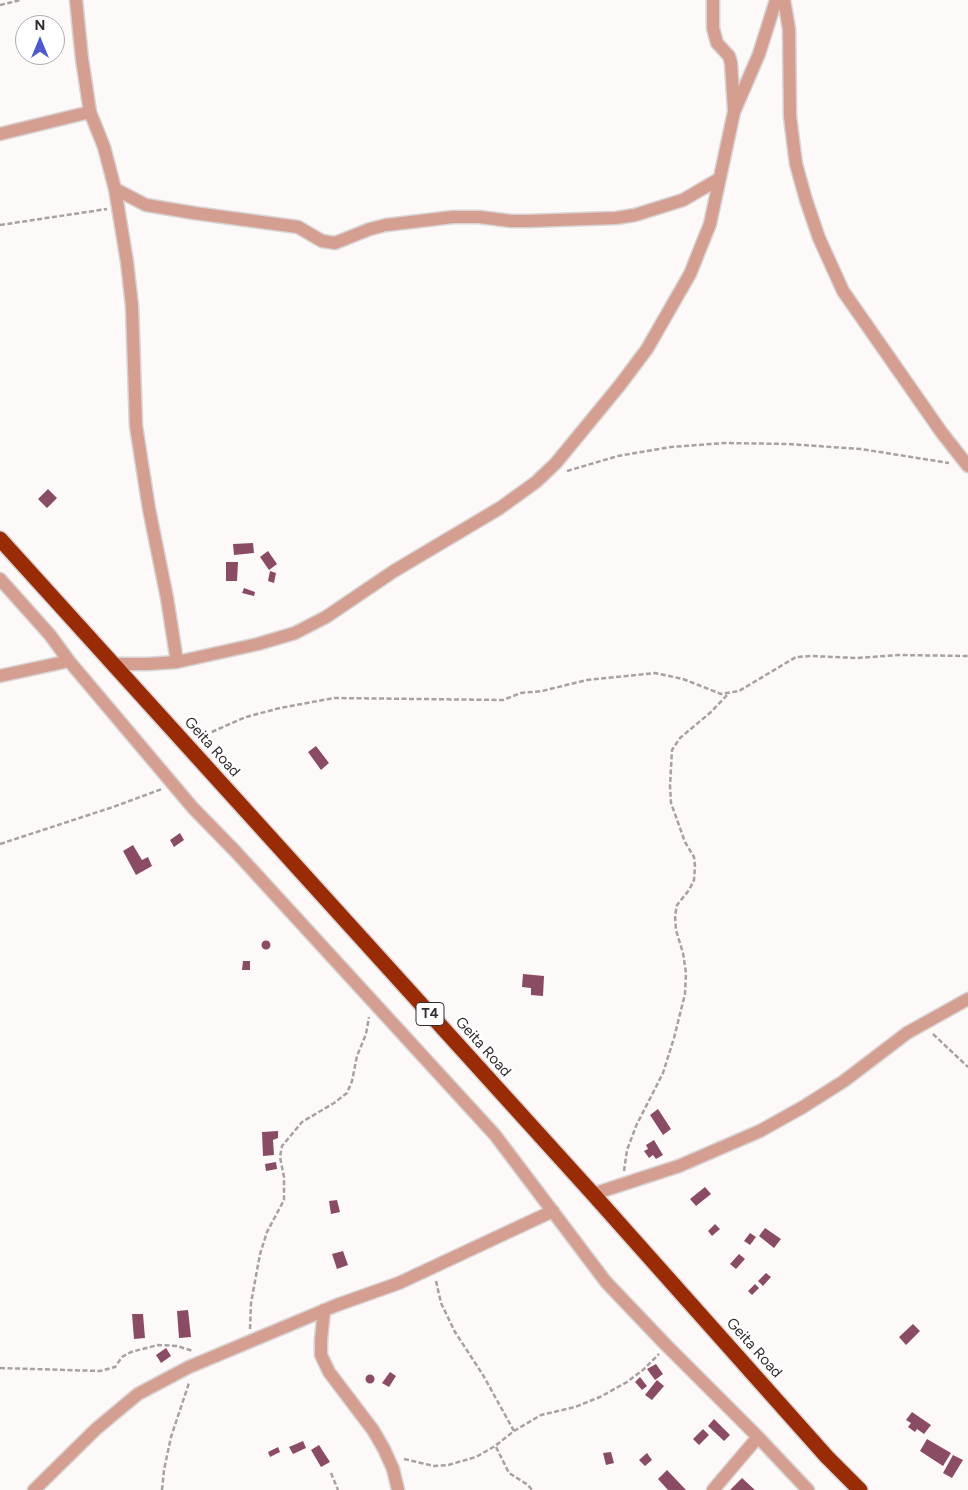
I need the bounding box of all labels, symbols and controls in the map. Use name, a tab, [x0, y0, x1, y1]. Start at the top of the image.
north arrow	[15, 15, 65, 65]
text: N	[35, 17, 45, 34]
street label: Geita Road	[180, 713, 244, 781]
road number: T4	[416, 1002, 444, 1026]
street label: Geita Road	[451, 1013, 515, 1081]
street label: Geita Road	[722, 1314, 786, 1382]

